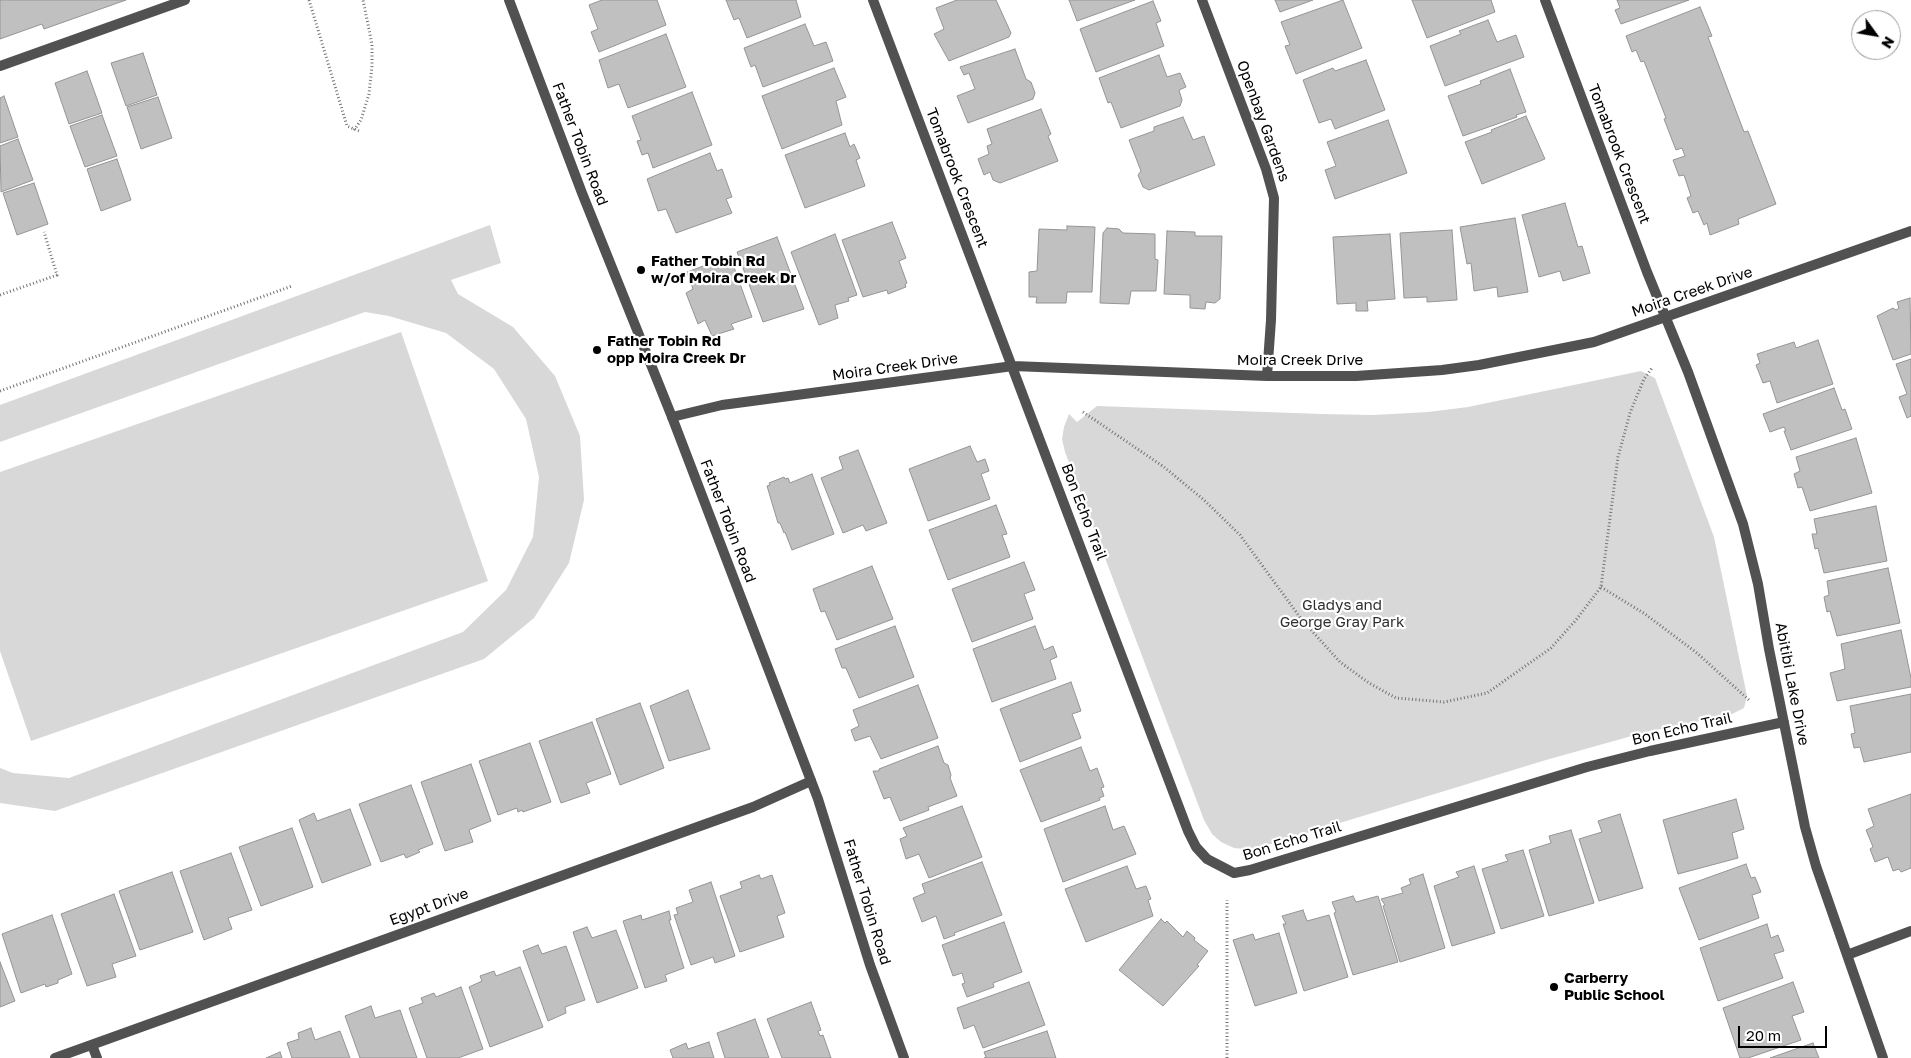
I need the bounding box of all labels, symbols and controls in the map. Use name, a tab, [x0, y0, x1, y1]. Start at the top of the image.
north arrow	[1851, 10, 1901, 60]
text: N	[1878, 34, 1898, 52]
street label: Openbay Gardens	[1233, 58, 1293, 184]
street label: Father Tobin Road	[548, 80, 612, 208]
street label: Tomabrook Crescent	[1584, 82, 1654, 226]
street label: Tomabrook Crescent	[922, 106, 992, 250]
place label: Father Tobin Rd w/of Moira Creek Dr	[651, 252, 796, 287]
street label: Moira Creek Drive	[1629, 263, 1755, 321]
marker: Father Tobin Rd w/of Moira Creek Dr	[635, 264, 647, 276]
place label: Father Tobin Rd opp Moira Creek Dr	[607, 332, 746, 367]
marker: Father Tobin Rd opp Moira Creek Dr	[591, 344, 603, 356]
street label: Moira Creek Drive	[831, 349, 959, 385]
street label: Moira Creek Drive	[1237, 351, 1363, 369]
street label: Father Tobin Road	[696, 457, 760, 585]
street label: Bon Echo Trail	[1057, 461, 1111, 563]
park label: Gladys and George Gray Park	[1280, 596, 1404, 631]
street label: Abitibi Lake Drive	[1771, 621, 1813, 747]
street label: Bon Echo Trail	[1630, 709, 1734, 749]
street label: Bon Echo Trail	[1241, 817, 1343, 865]
street label: Father Tobin Road	[839, 837, 895, 967]
street label: Egypt Drive	[387, 884, 471, 930]
place label: Carberry Public School	[1564, 969, 1664, 1004]
marker: Carberry Public School	[1548, 981, 1560, 993]
scale bar	[1741, 1016, 1830, 1048]
text: 20 m	[1746, 1026, 1781, 1044]

